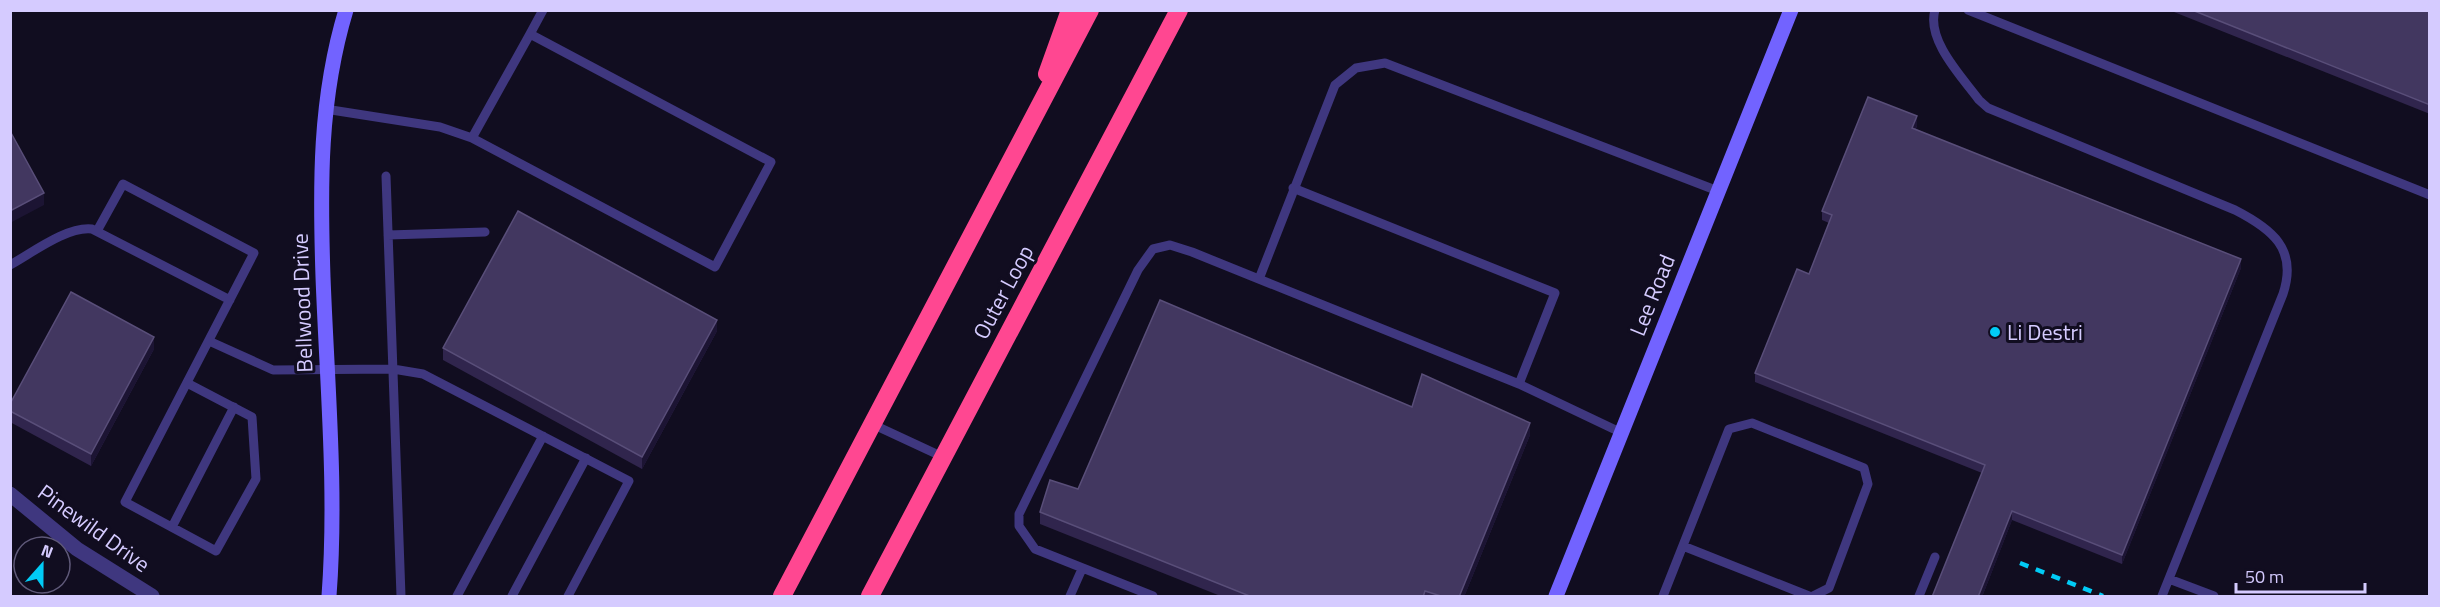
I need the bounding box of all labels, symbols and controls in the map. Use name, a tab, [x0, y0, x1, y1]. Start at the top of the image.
street label: Bellwood Drive	[283, 233, 321, 373]
street label: Outer Loop	[964, 239, 1042, 345]
street label: Lee Road	[1620, 249, 1684, 341]
place label: Li Destri	[2007, 315, 2083, 349]
marker: Li Destri	[1988, 325, 2002, 339]
street label: Pinewild Drive	[31, 475, 157, 581]
north arrow	[12, 535, 72, 595]
text: N	[38, 538, 57, 564]
scale bar	[2236, 556, 2365, 594]
text: 50 m	[2245, 563, 2284, 590]

